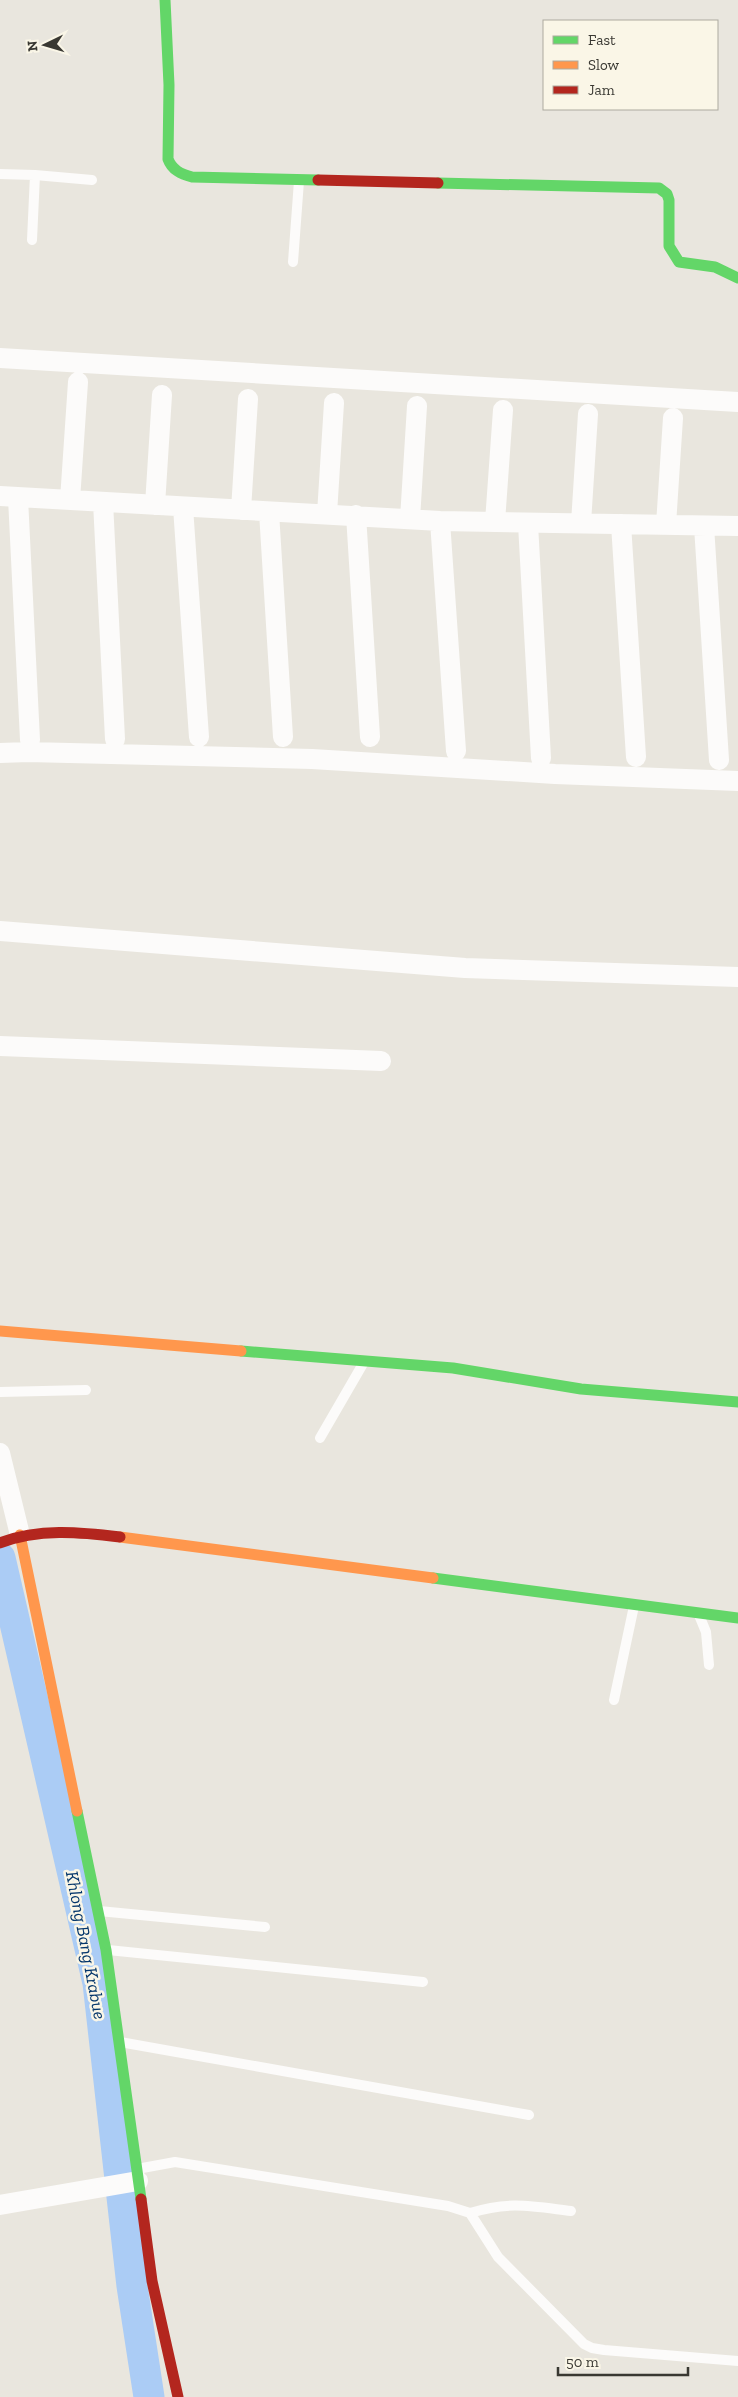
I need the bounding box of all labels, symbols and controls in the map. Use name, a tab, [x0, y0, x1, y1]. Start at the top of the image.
north arrow	[20, 20, 70, 70]
legend	[543, 20, 718, 110]
text: Fast	[588, 31, 616, 49]
text: N	[24, 40, 41, 52]
text: Slow	[588, 56, 620, 74]
text: Jam	[588, 81, 615, 99]
water label: Khlong Bang Krabue	[61, 1869, 111, 2021]
scale bar	[558, 2344, 688, 2376]
text: 50 m	[566, 2353, 599, 2371]

